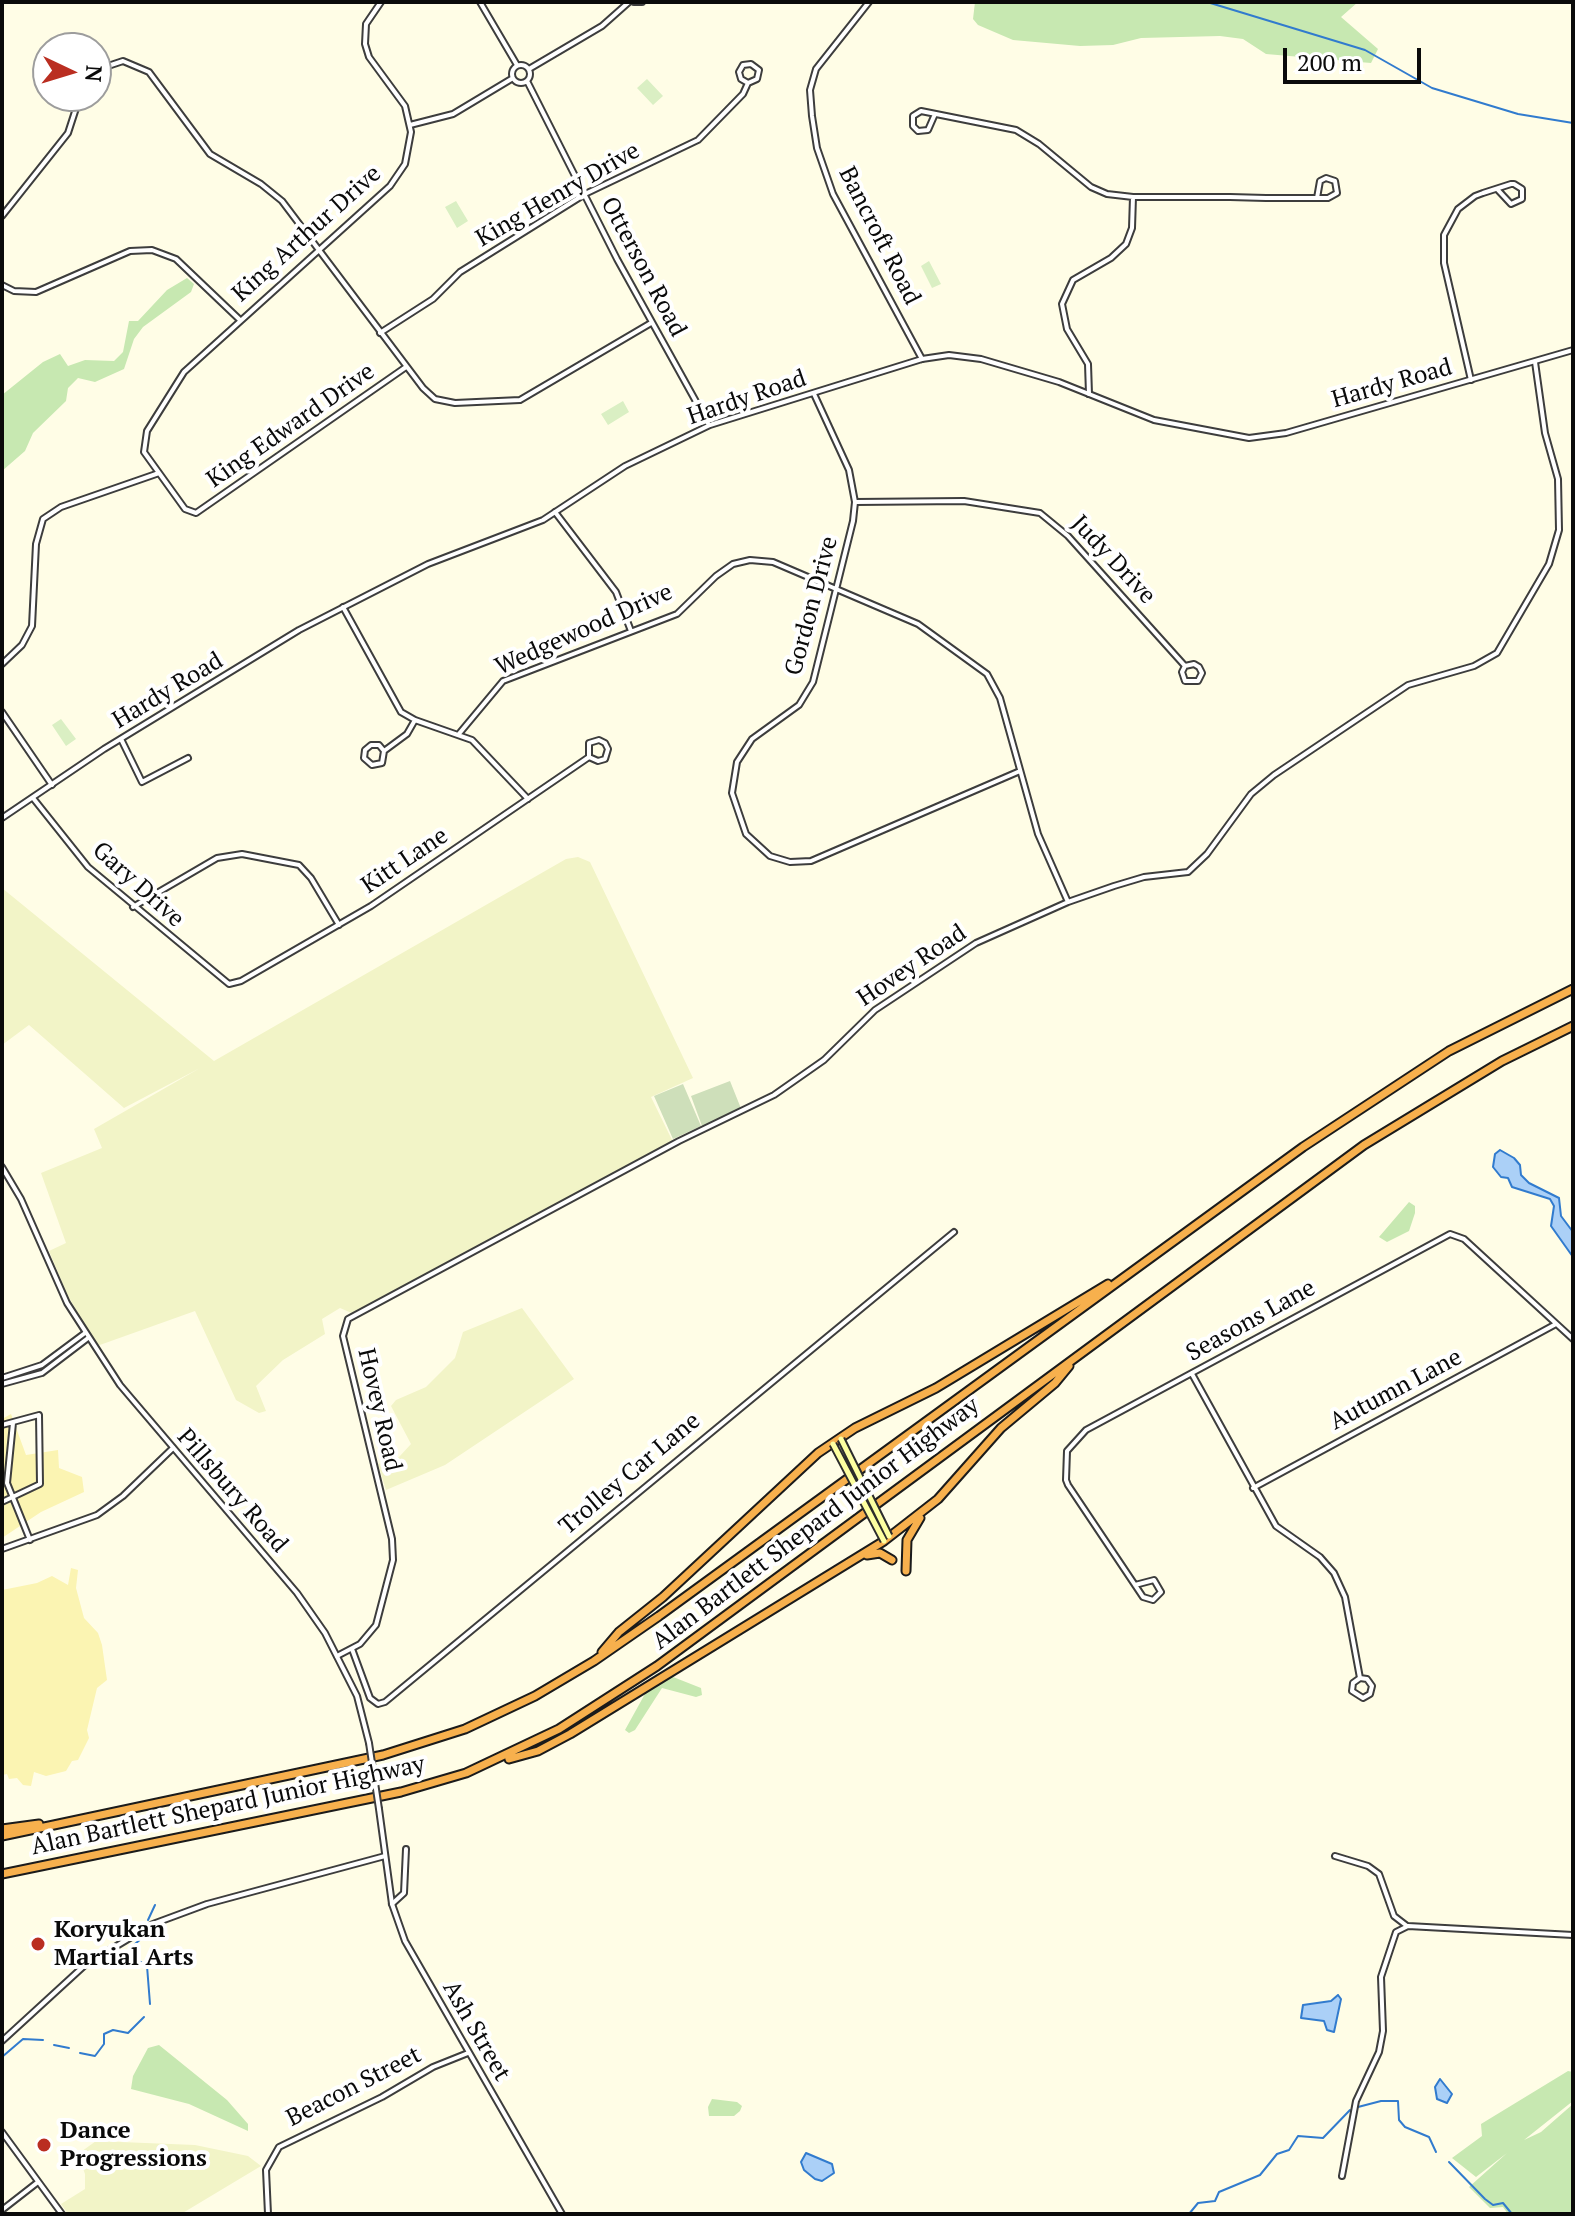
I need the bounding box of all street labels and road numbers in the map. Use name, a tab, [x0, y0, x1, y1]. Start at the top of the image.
street label: King Henry Drive	[471, 137, 645, 253]
street label: King Arthur Drive	[227, 160, 387, 308]
street label: Bancroft Road	[832, 162, 926, 310]
street label: Otterson Road	[594, 192, 692, 342]
street label: Hardy Road	[1329, 353, 1455, 415]
street label: King Edward Drive	[202, 357, 380, 495]
street label: Hardy Road	[684, 364, 810, 432]
street label: Judy Drive	[1065, 510, 1161, 610]
street label: Gordon Drive	[780, 533, 844, 679]
street label: Wedgewood Drive	[491, 578, 677, 682]
street label: Hardy Road	[108, 647, 228, 735]
street label: Kitt Lane	[356, 822, 454, 900]
street label: Gary Drive	[86, 836, 190, 934]
street label: Hovey Road	[852, 919, 972, 1013]
street label: Seasons Lane	[1182, 1274, 1320, 1368]
street label: Autumn Lane	[1325, 1343, 1467, 1437]
street label: Hovey Road	[351, 1346, 407, 1474]
street label: Alan Bartlett Shepard Junior Highway	[647, 1392, 985, 1656]
street label: Trolley Car Lane	[554, 1407, 706, 1541]
street label: Pillsbury Road	[171, 1423, 293, 1559]
street label: Alan Bartlett Shepard Junior Highway	[29, 1750, 427, 1862]
street label: Ash Street	[436, 1976, 516, 2086]
street label: Beacon Street	[282, 2041, 426, 2133]

